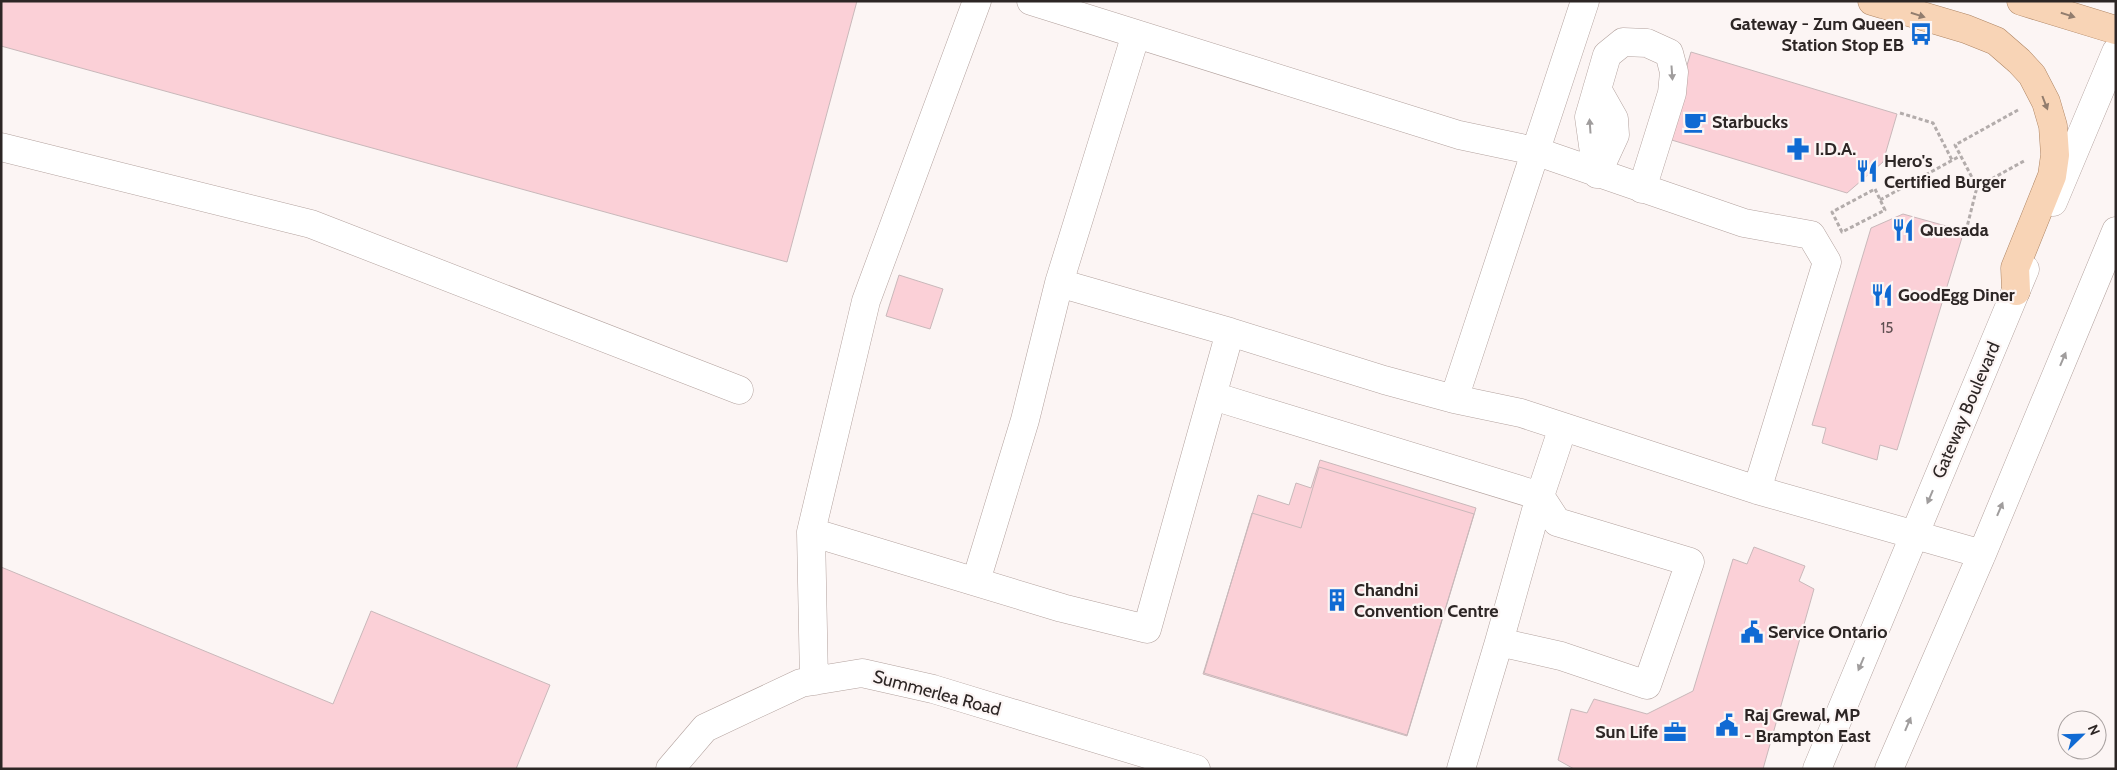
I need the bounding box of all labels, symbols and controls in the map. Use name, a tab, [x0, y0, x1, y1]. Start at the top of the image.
one-way arrow	[1911, 12, 1926, 20]
one-way arrow	[2061, 12, 2076, 20]
place label: Gateway - Zum Queen Station Stop EB	[1730, 13, 1904, 56]
bus stop icon: Gateway - Zum Queen Station Stop EB	[1908, 21, 1934, 47]
one-way arrow	[1669, 65, 1677, 81]
one-way arrow	[2042, 96, 2050, 110]
cafe icon: Starbucks	[1682, 109, 1708, 135]
place label: Starbucks	[1712, 111, 1788, 133]
one-way arrow	[1585, 118, 1593, 134]
pharmacy icon: I.D.A.	[1785, 136, 1811, 162]
place label: I.D.A.	[1815, 138, 1856, 160]
place label: Hero's Certified Burger	[1884, 150, 2006, 193]
restaurant icon: Hero's Certified Burger	[1854, 158, 1880, 184]
restaurant icon: Quesada	[1890, 217, 1916, 243]
place label: Quesada	[1920, 219, 1989, 241]
restaurant icon: GoodEgg Diner	[1869, 282, 1895, 308]
place label: GoodEgg Diner	[1898, 284, 2015, 306]
house number: 15	[1880, 319, 1894, 337]
street label: Gateway Boulevard	[1927, 338, 2005, 482]
one-way arrow	[2059, 351, 2067, 366]
one-way arrow	[1926, 490, 1934, 505]
one-way arrow	[1997, 502, 2005, 516]
place label: Chandni Convention Centre	[1354, 579, 1498, 622]
building icon: Chandni Convention Centre	[1324, 587, 1350, 613]
public building icon: Service Ontario	[1739, 619, 1765, 645]
place label: Service Ontario	[1768, 621, 1887, 643]
one-way arrow	[1857, 657, 1865, 672]
street label: Summerlea Road	[871, 665, 1003, 721]
place label: Raj Grewal, MP - Brampton East	[1744, 704, 1871, 747]
north arrow	[2057, 710, 2107, 760]
public building icon: Raj Grewal, MP - Brampton East	[1714, 712, 1740, 738]
one-way arrow	[1905, 717, 1913, 731]
office icon: Sun Life	[1662, 719, 1688, 745]
place label: Sun Life	[1595, 721, 1658, 743]
text: N	[2084, 722, 2104, 738]

